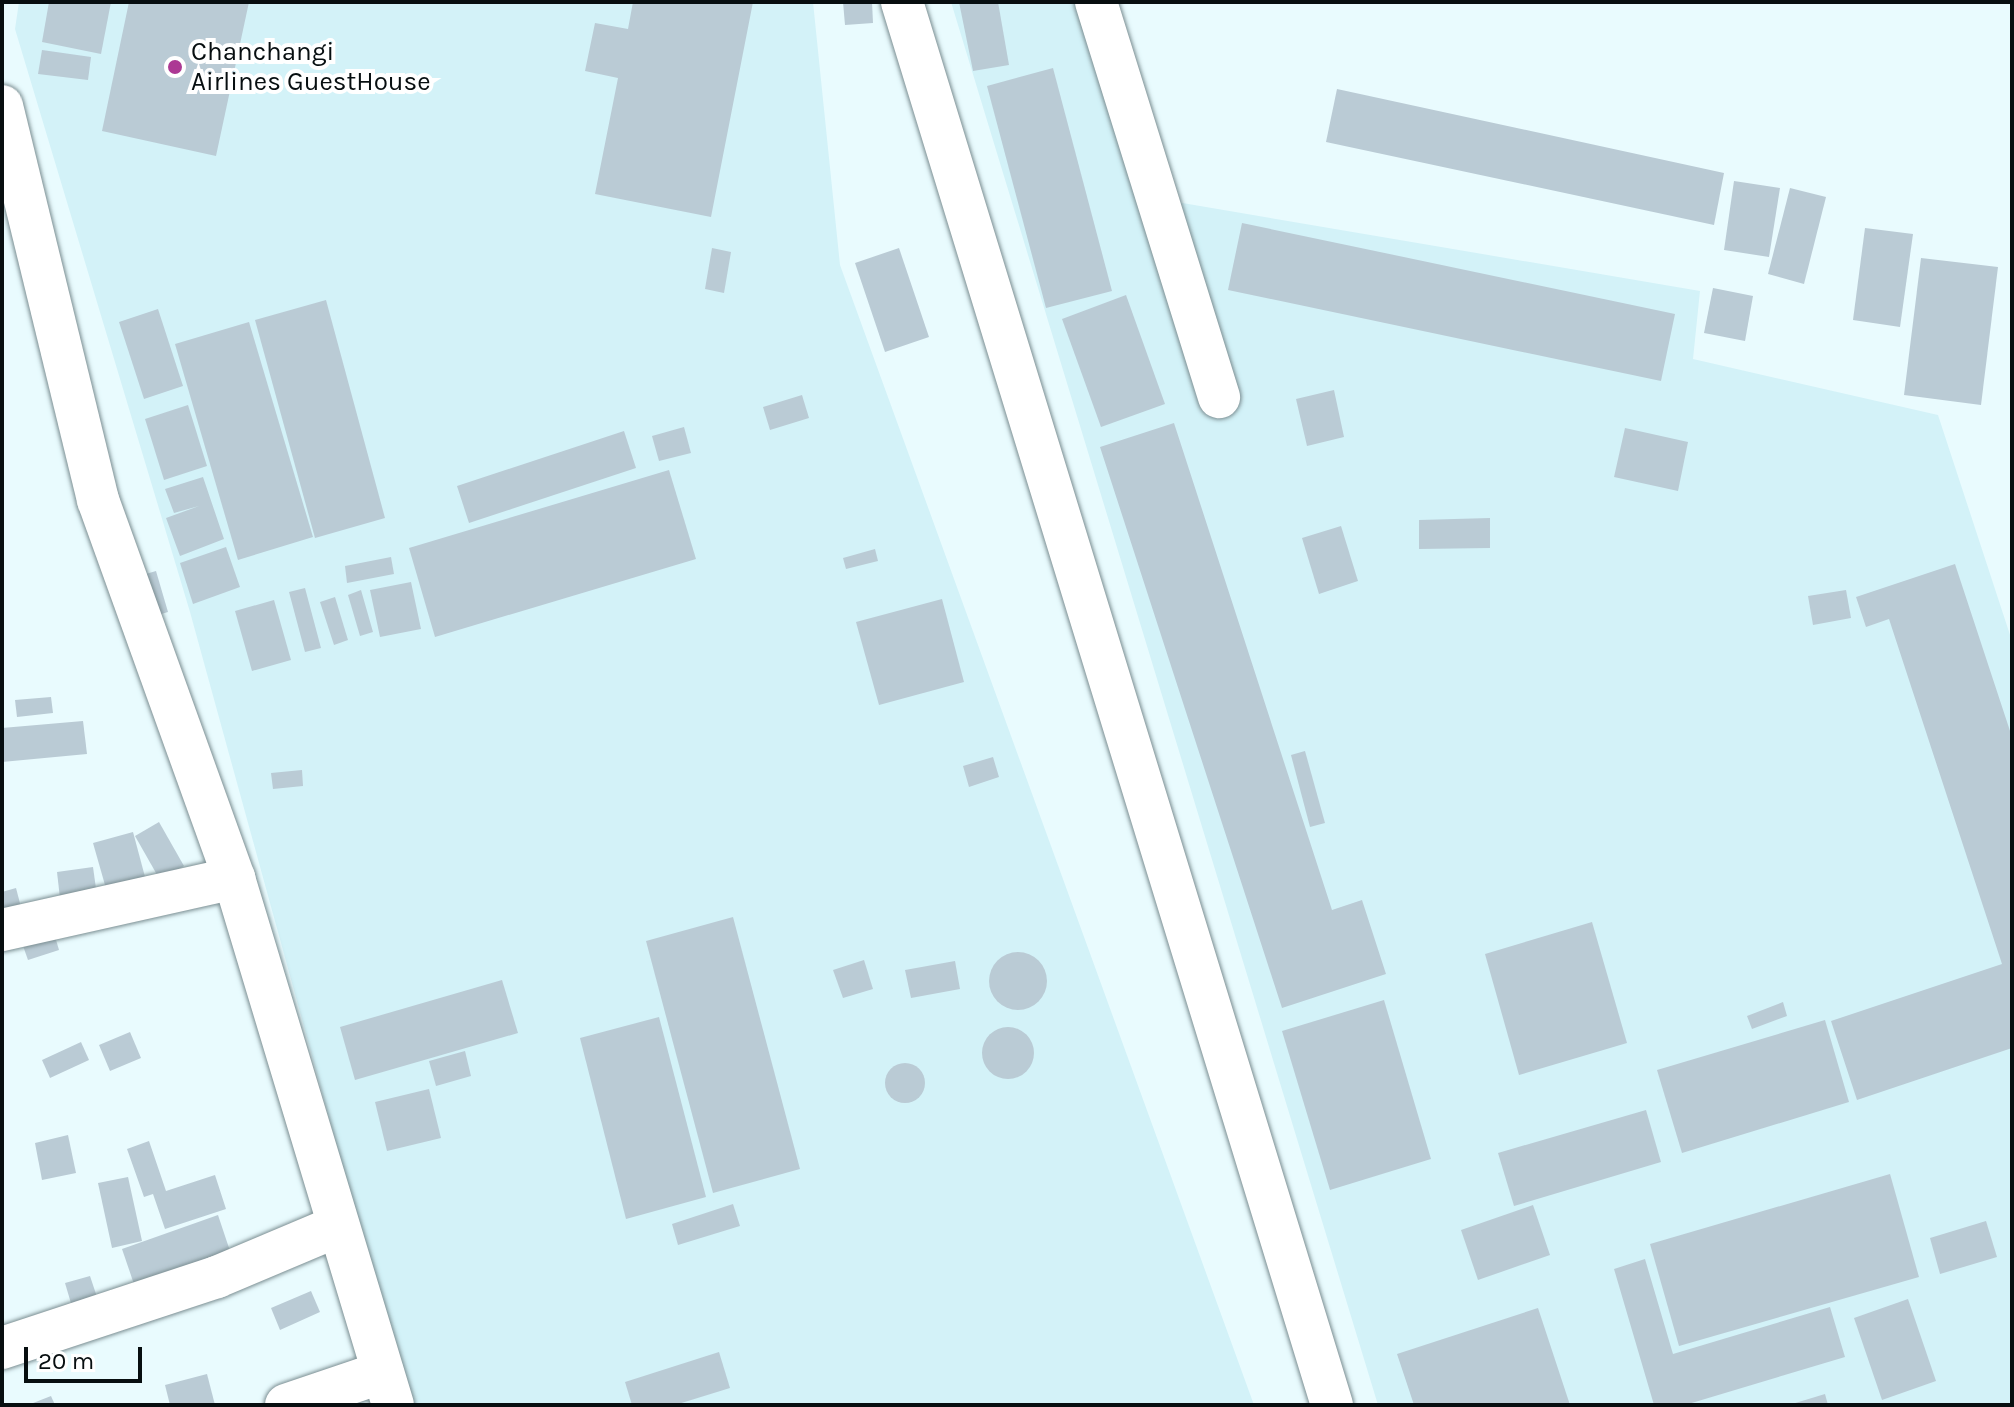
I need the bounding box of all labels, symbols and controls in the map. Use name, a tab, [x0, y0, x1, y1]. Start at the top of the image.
place label: Chanchangi Airlines GuestHouse	[191, 36, 431, 98]
marker: Chanchangi Airlines GuestHouse	[166, 58, 184, 76]
scale bar	[28, 1331, 146, 1381]
text: 20 m	[38, 1347, 94, 1375]

